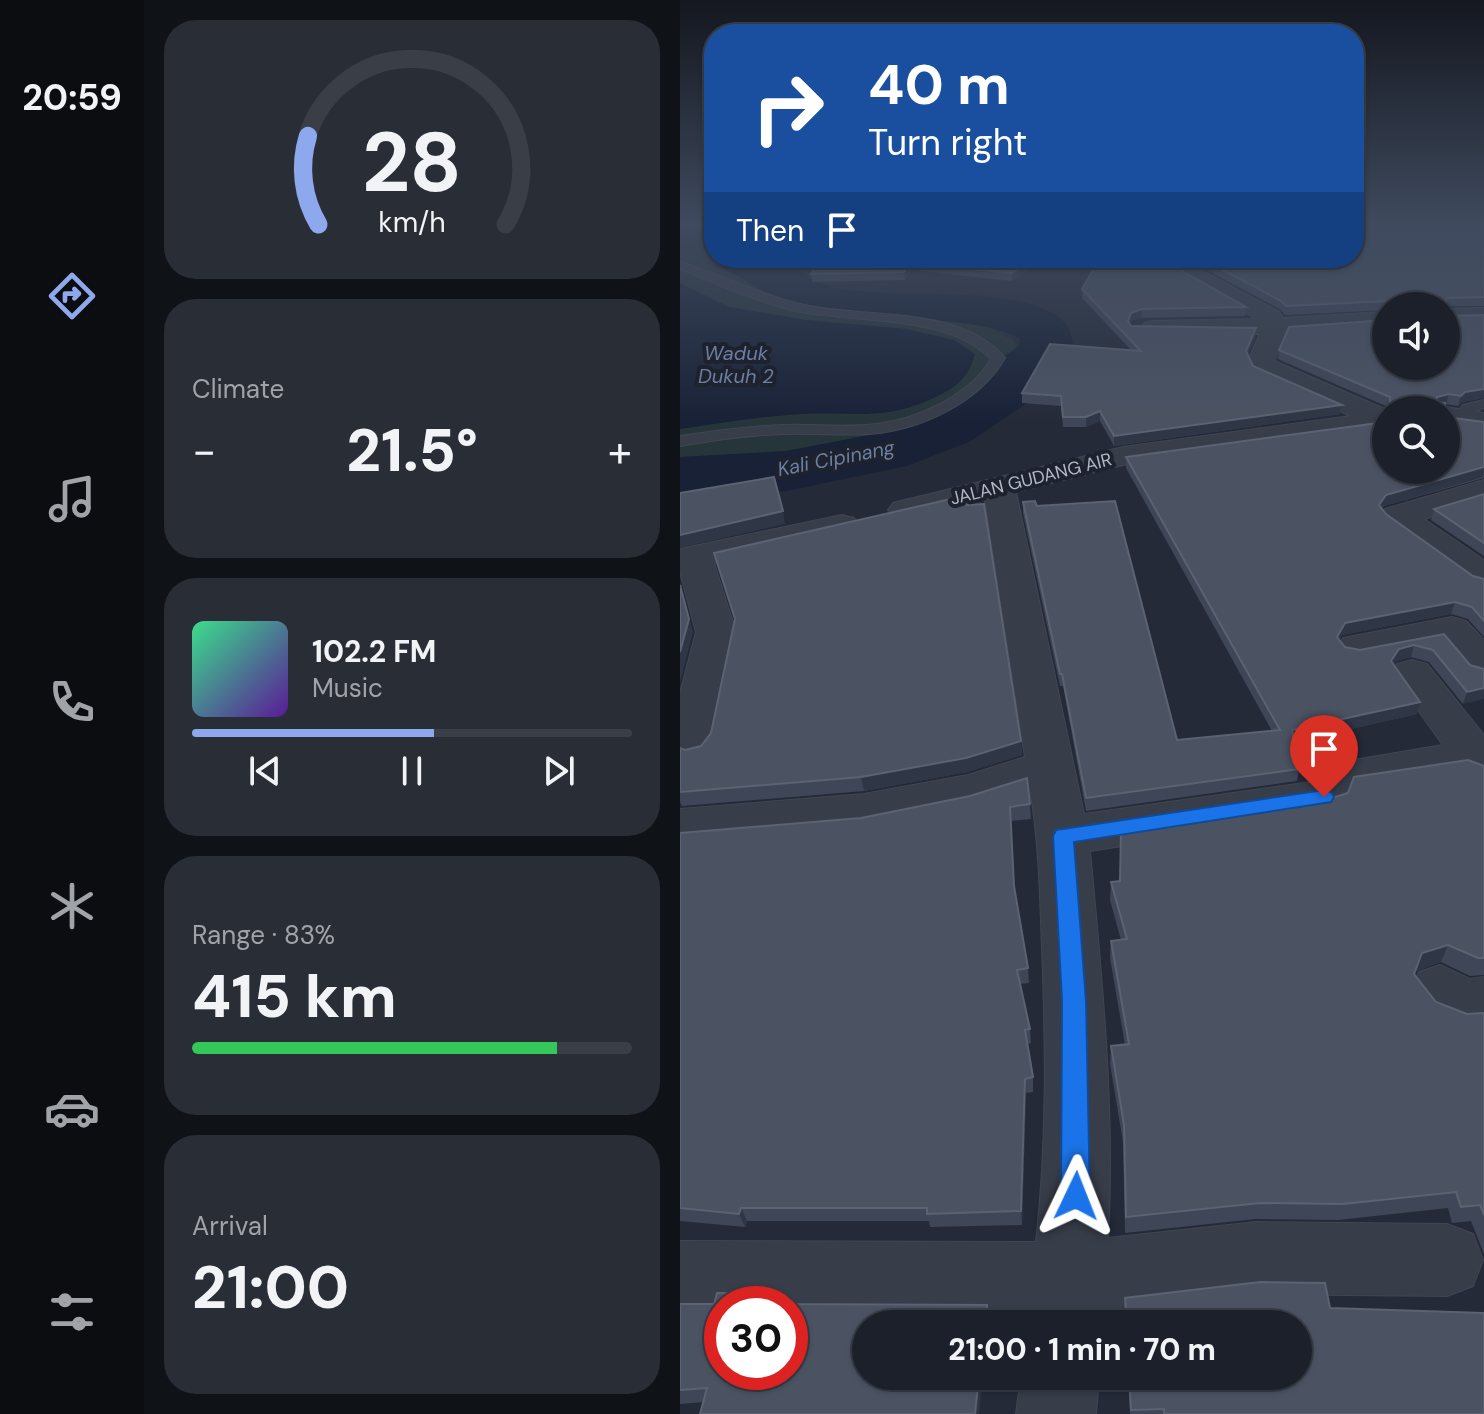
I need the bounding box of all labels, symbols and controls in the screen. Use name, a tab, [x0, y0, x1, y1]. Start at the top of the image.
text: 40 m	[868, 48, 1010, 121]
icon: right	[736, 56, 840, 160]
text: 20:59	[22, 74, 122, 121]
text: 28	[362, 108, 462, 217]
text: Turn right	[868, 119, 1027, 166]
text: km/h	[378, 205, 446, 242]
icon: arrive	[820, 208, 864, 252]
text: Then	[736, 211, 804, 250]
icon: directions	[44, 268, 100, 324]
map controls	[1372, 292, 1460, 484]
button: sound	[1372, 292, 1460, 380]
water label: Waduk Dukuh 2	[698, 340, 774, 389]
text: Climate	[192, 372, 284, 406]
button: search	[1372, 396, 1460, 484]
text: 21.5°	[346, 411, 478, 490]
text: −	[192, 422, 216, 480]
text: +	[608, 422, 632, 480]
water label: Kali Cipinang	[775, 434, 898, 482]
street label: JALAN GUDANG AIR	[948, 447, 1114, 511]
icon: music	[44, 471, 100, 527]
text: 102.2 FM	[312, 632, 436, 671]
text: Music	[312, 671, 383, 705]
icon: phone	[44, 674, 100, 730]
pin	[1290, 715, 1358, 797]
icon: arrive	[1302, 727, 1346, 771]
icon: previous	[243, 749, 287, 793]
icon: pause	[390, 749, 434, 793]
icon: next	[537, 749, 581, 793]
icon: climate	[44, 878, 100, 934]
text: Range · 83%	[192, 918, 335, 952]
text: 415 km	[192, 957, 397, 1036]
icon: car	[44, 1081, 100, 1137]
position arrow	[1034, 1154, 1118, 1238]
text: Arrival	[192, 1209, 268, 1243]
text: 21:00	[192, 1248, 349, 1327]
icon: filters	[44, 1284, 100, 1340]
speed limit sign: 30	[704, 1286, 808, 1390]
text: 21:00 · 1 min · 70 m	[948, 1330, 1216, 1369]

